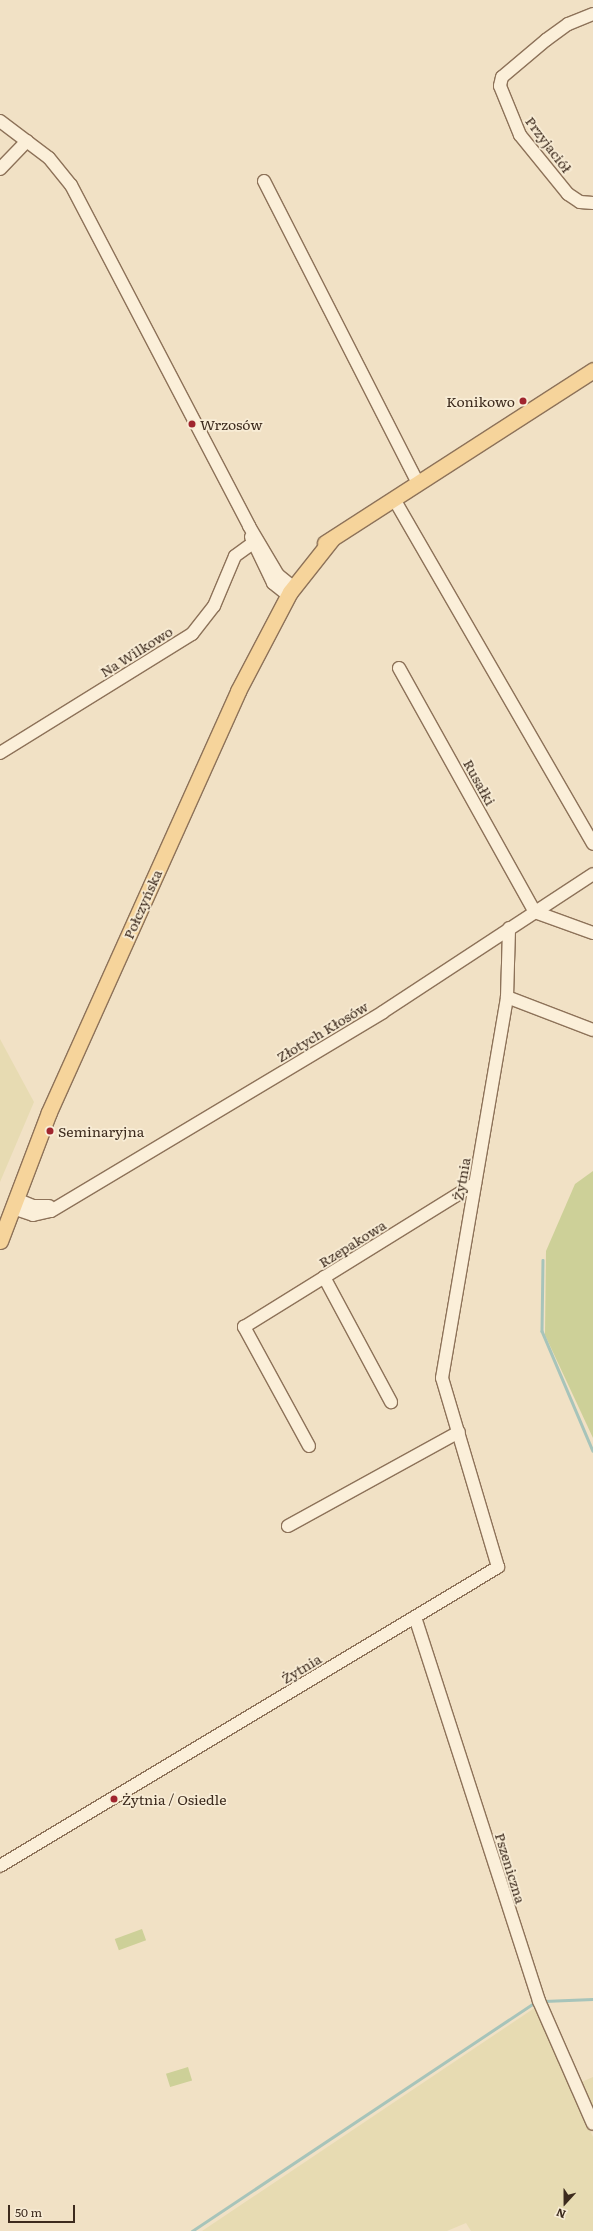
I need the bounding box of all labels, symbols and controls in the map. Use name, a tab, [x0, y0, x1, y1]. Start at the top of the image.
street label: Przyjaciół	[522, 113, 576, 175]
place label: Konikowo	[446, 393, 515, 409]
marker: Konikowo	[518, 396, 528, 406]
place label: Wrzosów	[200, 416, 262, 432]
marker: Wrzosów	[187, 419, 197, 429]
street label: Na Wilkowo	[97, 622, 175, 680]
street label: Rusałki	[460, 756, 500, 808]
street label: Połczyńska	[119, 867, 165, 941]
street label: Złotych Kłosów	[273, 997, 371, 1065]
place label: Seminaryjna	[58, 1123, 144, 1139]
marker: Seminaryjna	[45, 1126, 55, 1136]
street label: Żytnia	[449, 1156, 473, 1202]
street label: Rzepakowa	[315, 1216, 389, 1270]
street label: Żytnia	[278, 1650, 324, 1686]
place label: Żytnia / Osiedle	[122, 1791, 226, 1807]
marker: Żytnia / Osiedle	[109, 1794, 119, 1804]
street label: Pszeniczna	[492, 1831, 530, 1905]
north arrow	[545, 2183, 585, 2223]
scale bar	[10, 2197, 77, 2223]
text: 50 m	[15, 2203, 42, 2221]
text: N	[554, 2205, 568, 2223]

